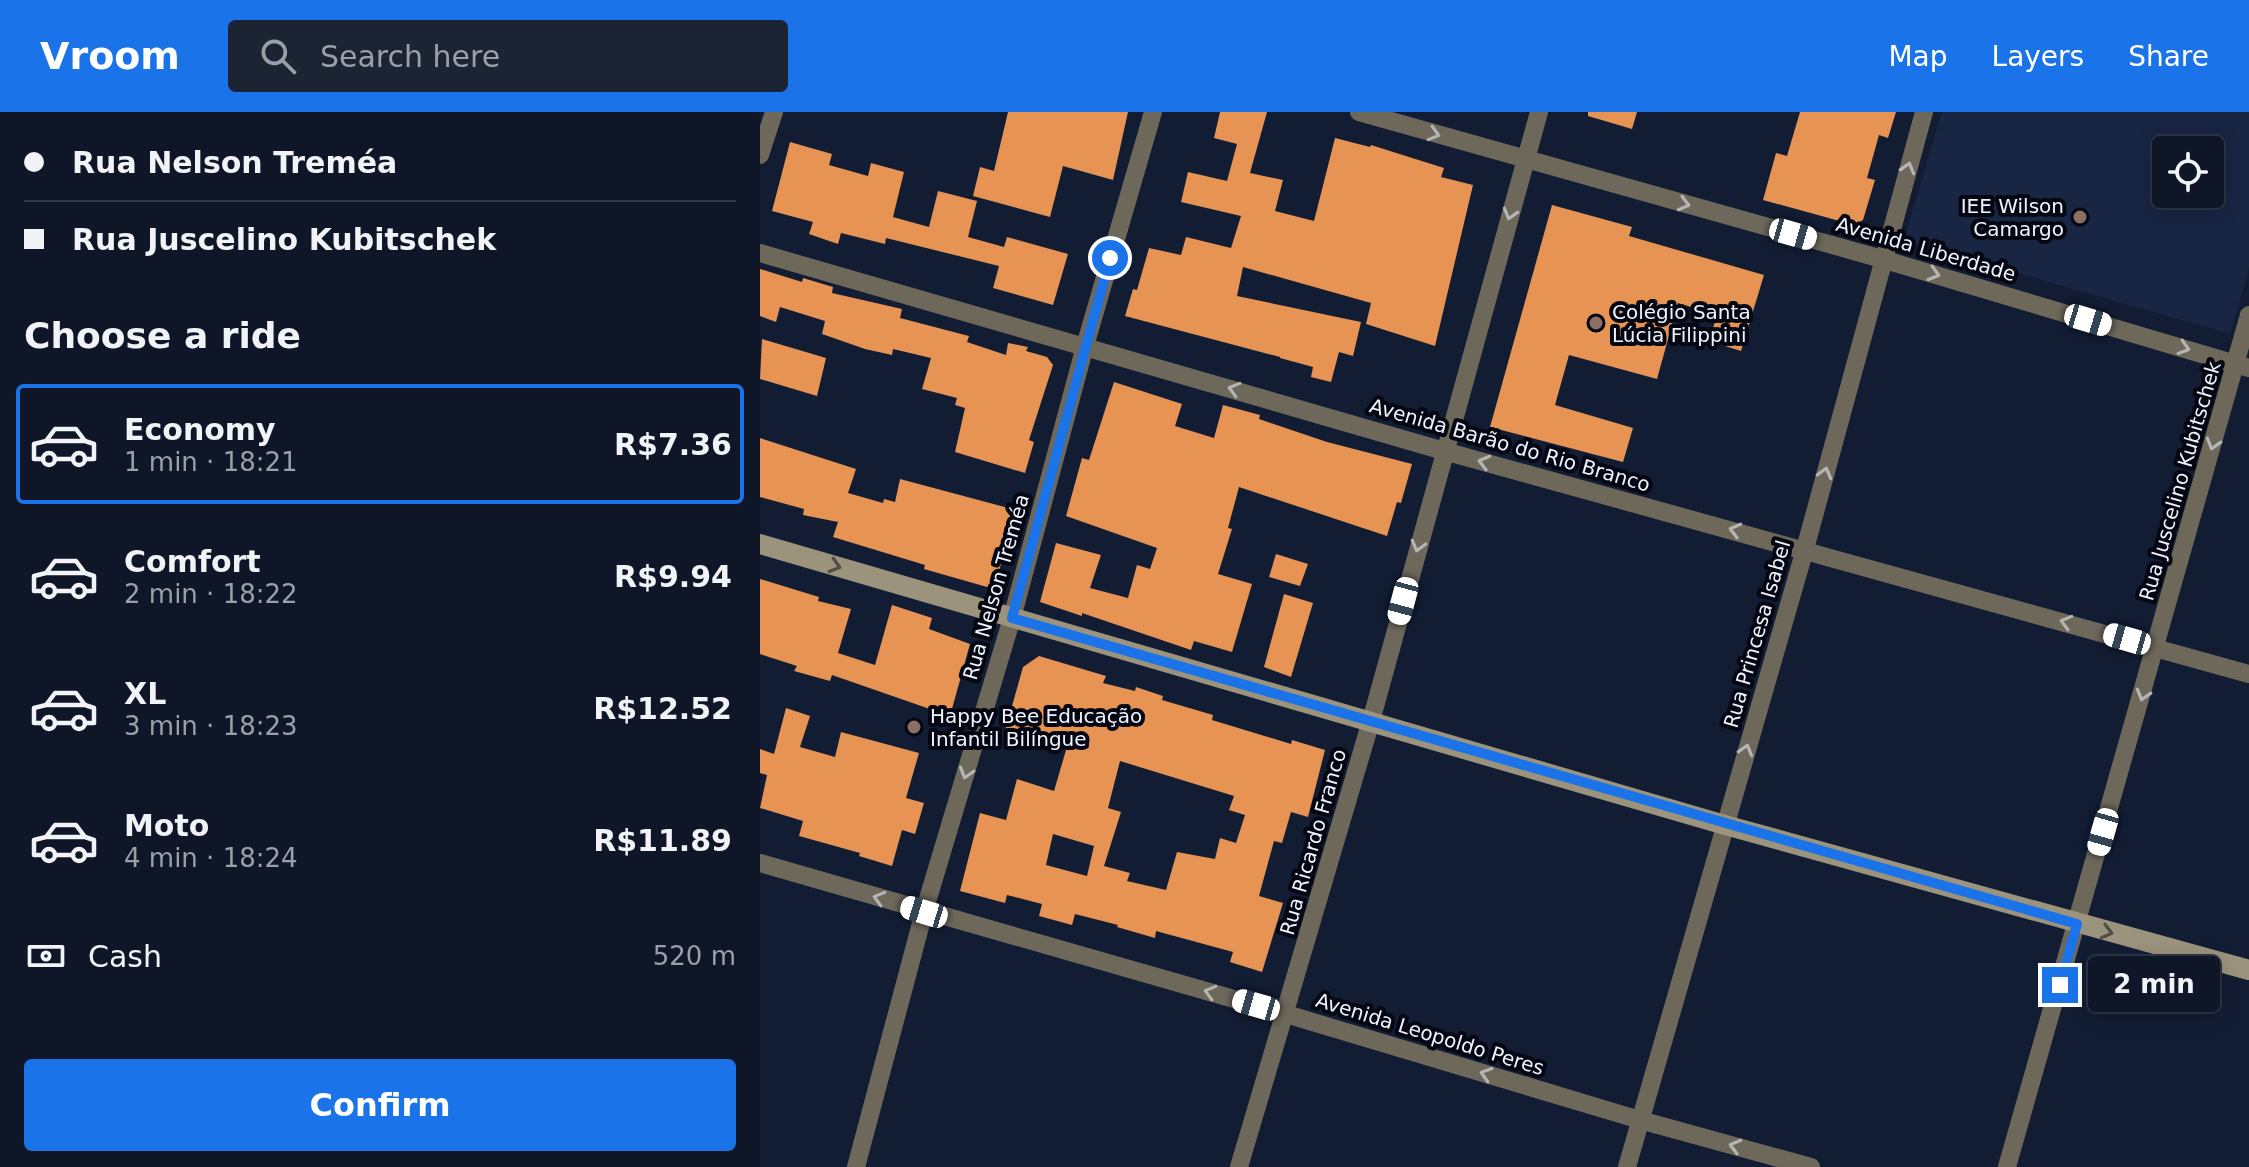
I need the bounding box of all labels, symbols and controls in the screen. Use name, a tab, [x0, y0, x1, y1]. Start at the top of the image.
search box	[228, 20, 788, 92]
text: Vroom	[40, 34, 180, 78]
icon: search	[256, 34, 300, 78]
text: Search here	[320, 39, 500, 74]
text: Map	[1888, 40, 1948, 73]
text: Layers	[1992, 40, 2084, 73]
text: Share	[2128, 40, 2209, 73]
one-way arrow	[1426, 125, 1440, 141]
map controls	[2152, 136, 2224, 208]
button: locate	[2152, 136, 2224, 208]
text: Rua Nelson Treméa	[72, 145, 397, 180]
one-way arrow	[1899, 161, 1915, 175]
place label: IEE Wilson Camargo	[1961, 194, 2064, 241]
one-way arrow	[1677, 195, 1691, 211]
one-way arrow	[1503, 207, 1519, 221]
marker: IEE Wilson Camargo	[2071, 208, 2089, 226]
street label: Avenida Liberdade	[1833, 212, 2019, 286]
car	[1767, 216, 1819, 252]
text: Rua Juscelino Kubitschek	[72, 222, 496, 257]
route start	[1092, 240, 1128, 276]
one-way arrow	[1927, 265, 1941, 281]
place label: Colégio Santa Lúcia Filippini	[1612, 300, 1751, 347]
car	[2062, 302, 2114, 338]
marker: Colégio Santa Lúcia Filippini	[1587, 314, 1605, 332]
text: Choose a ride	[24, 315, 301, 356]
one-way arrow	[2176, 339, 2190, 355]
street label: Rua Juscelino Kubitschek	[2134, 358, 2226, 603]
one-way arrow	[1228, 382, 1242, 398]
street label: Avenida Barão do Rio Branco	[1367, 393, 1653, 497]
icon: car	[28, 408, 100, 480]
text: Economy	[124, 412, 276, 447]
text: R$7.36	[614, 427, 732, 462]
one-way arrow	[2206, 437, 2222, 451]
text: 1 min · 18:21	[124, 447, 298, 477]
one-way arrow	[1477, 454, 1491, 471]
one-way arrow	[1816, 466, 1833, 480]
street label: Rua Nelson Treméa	[958, 491, 1034, 683]
one-way arrow	[1728, 522, 1742, 539]
street label: Rua Princesa Isabel	[1719, 537, 1795, 731]
one-way arrow	[1411, 538, 1427, 552]
icon: car	[28, 540, 100, 612]
text: Comfort	[124, 544, 261, 579]
one-way arrow	[827, 557, 841, 573]
text: R$9.94	[614, 559, 732, 594]
car	[1385, 575, 1421, 627]
text: 2 min · 18:22	[124, 579, 298, 609]
one-way arrow	[2060, 615, 2074, 631]
car	[2101, 621, 2153, 657]
icon: car	[28, 672, 100, 744]
text: XL	[124, 676, 166, 711]
one-way arrow	[2135, 687, 2152, 701]
text: R$12.52	[593, 691, 732, 726]
place label: Happy Bee Educação Infantil Bilíngue	[930, 704, 1142, 751]
text: 3 min · 18:23	[124, 711, 298, 741]
marker: Happy Bee Educação Infantil Bilíngue	[905, 718, 923, 736]
one-way arrow	[1737, 743, 1754, 757]
street label: Rua Ricardo Franco	[1275, 746, 1351, 938]
one-way arrow	[959, 765, 975, 779]
icon: car	[28, 804, 100, 876]
car	[2085, 806, 2121, 858]
text: Moto	[124, 808, 209, 843]
text: R$11.89	[593, 823, 732, 858]
text: 4 min · 18:24	[124, 843, 298, 873]
one-way arrow	[872, 891, 886, 907]
car	[898, 894, 950, 930]
one-way arrow	[2100, 923, 2114, 940]
icon: cash	[24, 934, 68, 978]
text: Cash	[88, 939, 162, 974]
text: 520 m	[653, 941, 736, 971]
callout: 2 min	[2088, 957, 2220, 1013]
route end	[2042, 967, 2078, 1003]
text: 2 min	[2113, 969, 2195, 999]
one-way arrow	[1203, 985, 1217, 1001]
car	[1230, 987, 1282, 1023]
street label: Avenida Leopoldo Peres	[1313, 988, 1547, 1080]
button: Confirm	[24, 1059, 736, 1151]
one-way arrow	[1479, 1067, 1493, 1083]
one-way arrow	[1729, 1139, 1743, 1156]

